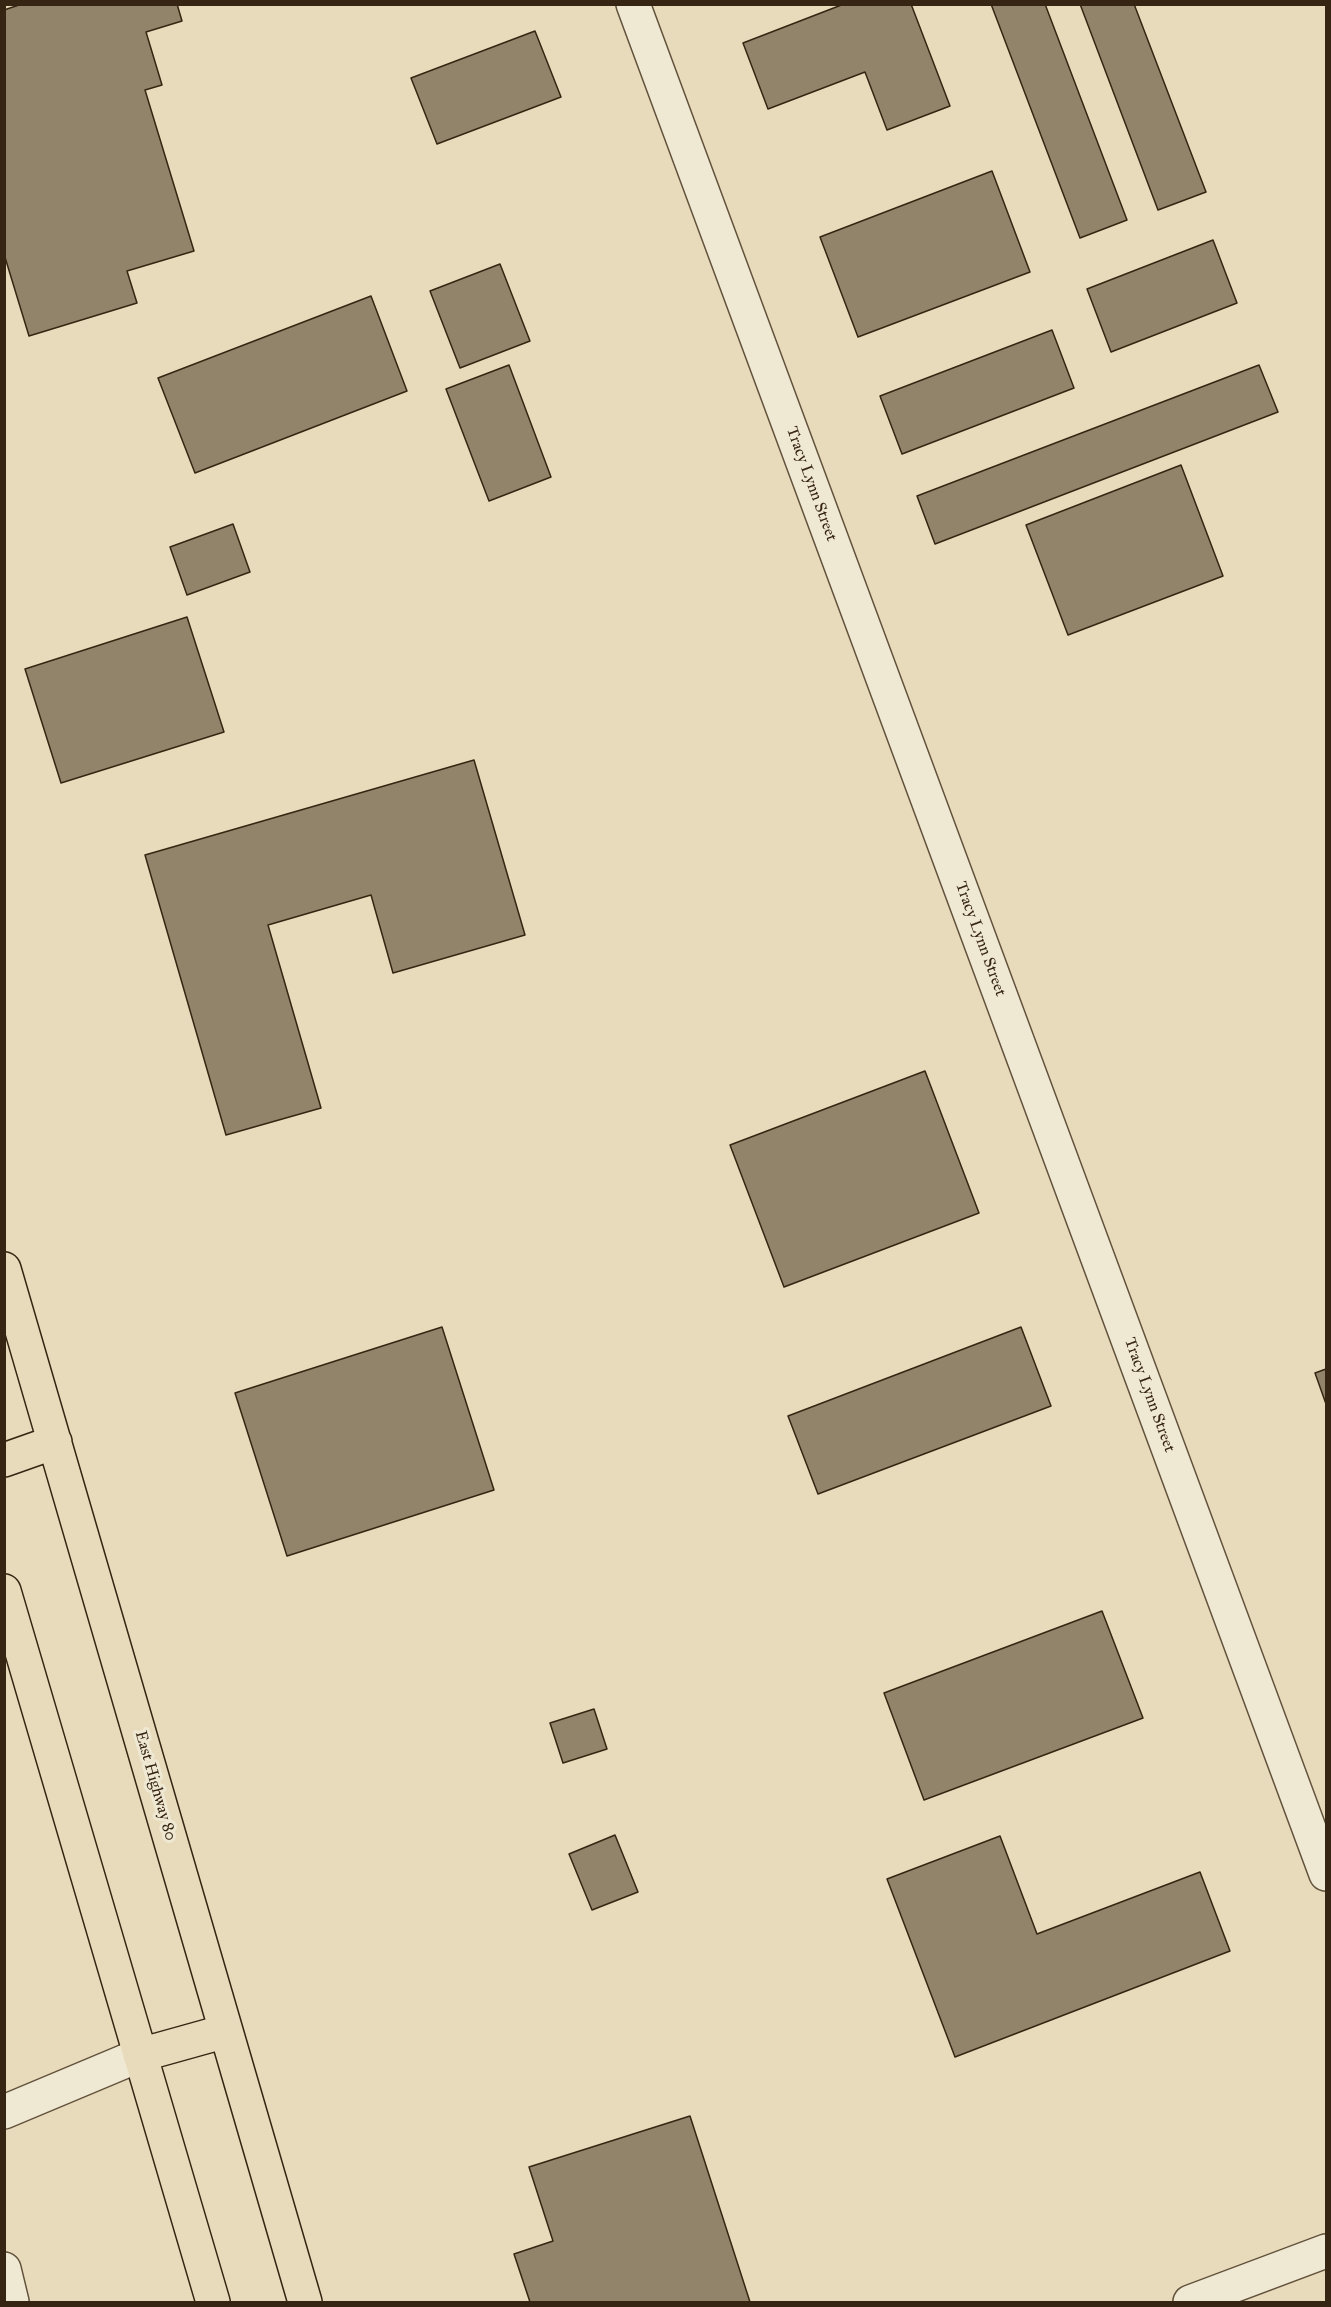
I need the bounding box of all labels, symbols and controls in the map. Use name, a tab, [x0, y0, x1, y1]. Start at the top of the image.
street label: Tracy Lynn Street	[781, 424, 841, 544]
street label: Tracy Lynn Street	[950, 879, 1010, 999]
street label: Tracy Lynn Street	[1119, 1335, 1179, 1455]
street label: East Highway 80	[130, 1729, 180, 1843]

